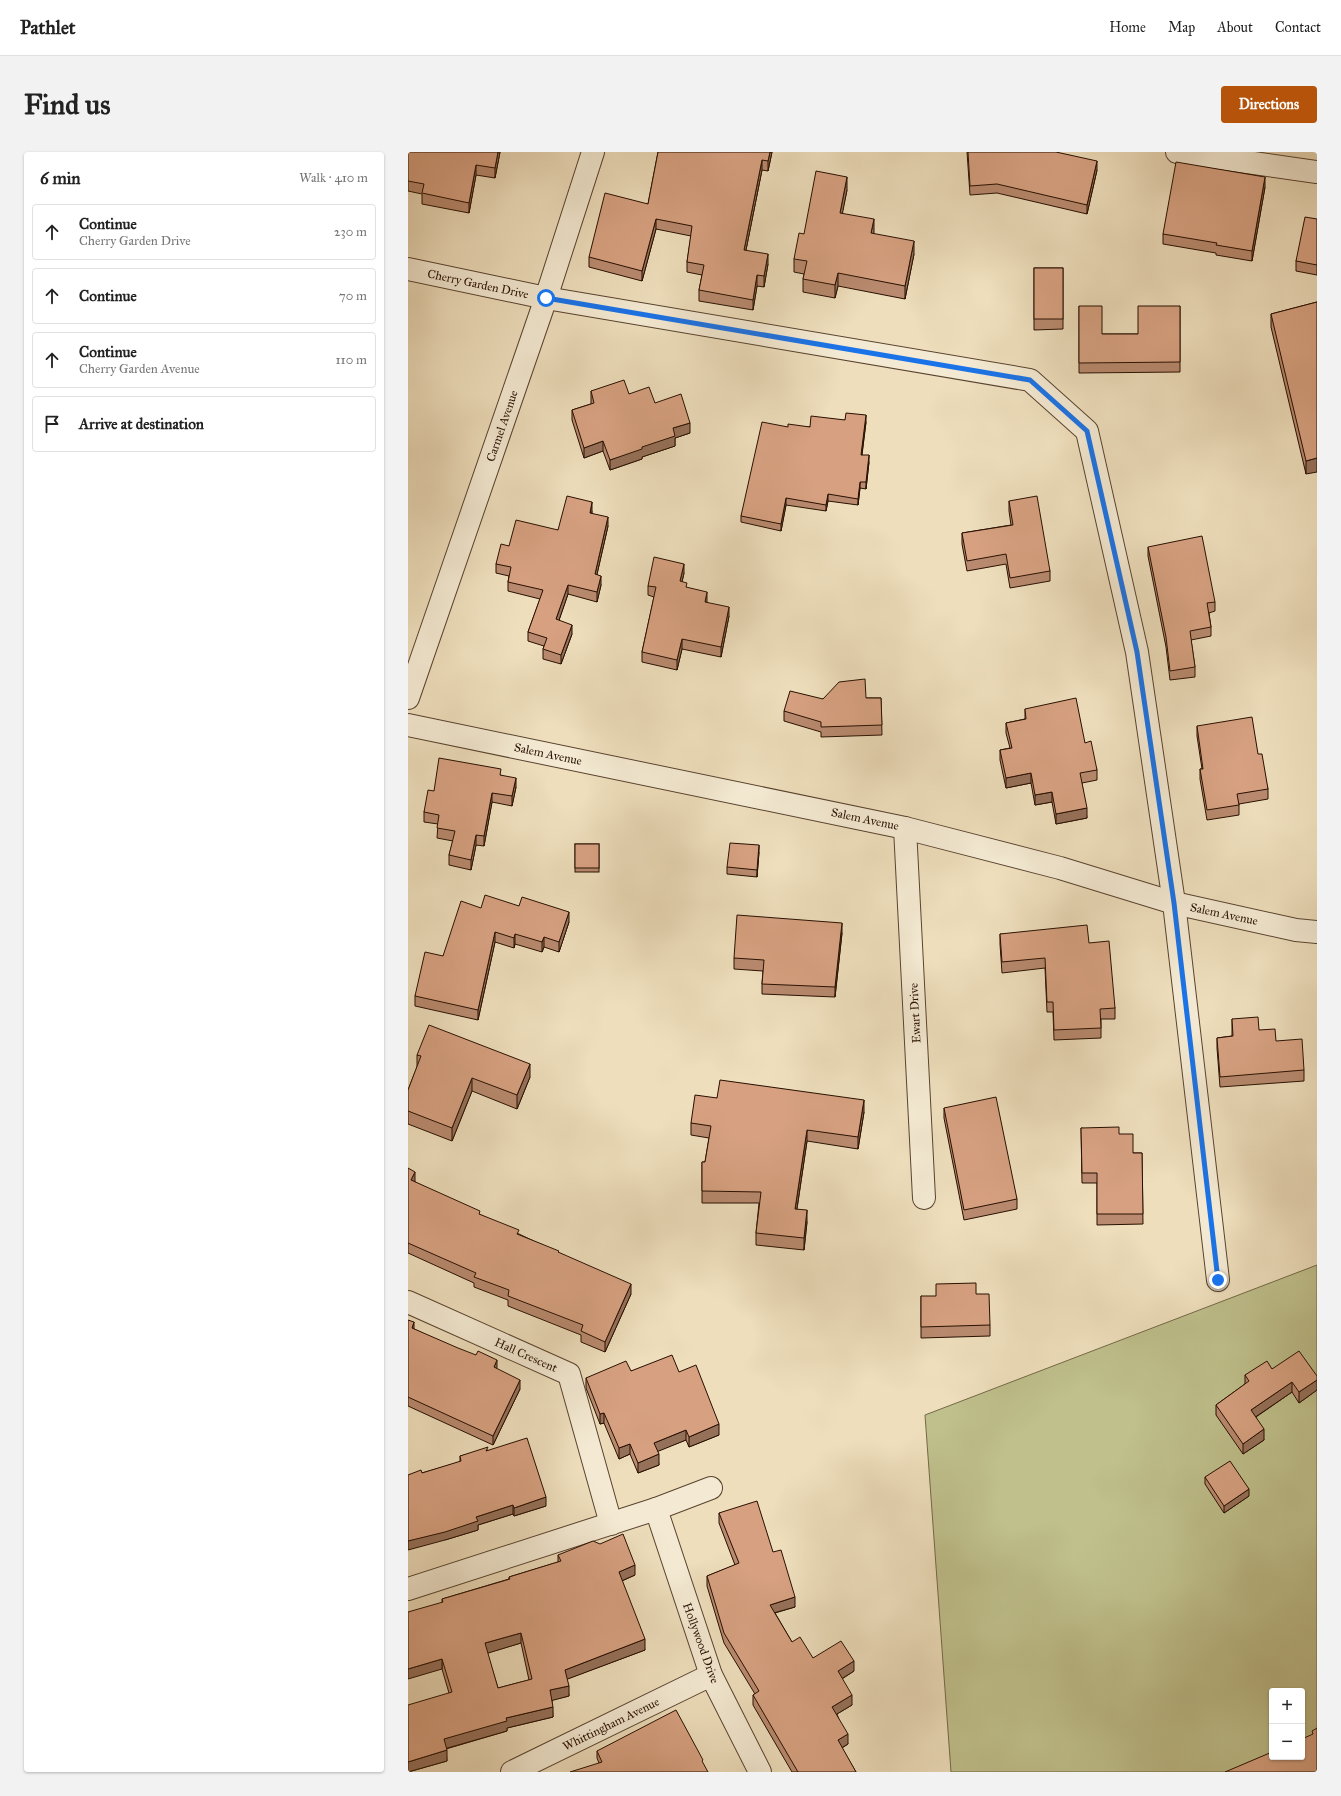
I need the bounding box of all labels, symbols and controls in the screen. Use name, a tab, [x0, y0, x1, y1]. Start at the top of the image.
text: Pathlet	[20, 16, 76, 39]
text: Home	[1109, 19, 1146, 36]
text: Map	[1168, 19, 1195, 36]
text: About	[1217, 19, 1253, 36]
text: Contact	[1275, 19, 1321, 36]
button: Directions	[1221, 86, 1317, 123]
text: Find us	[24, 87, 110, 122]
text: 6 min	[40, 168, 81, 189]
text: Walk · 410 m	[299, 170, 368, 186]
text: Continue	[79, 215, 137, 233]
icon: ahead	[41, 221, 63, 243]
text: 230 m	[334, 224, 367, 240]
text: Cherry Garden Drive	[79, 233, 191, 249]
street label: Cherry Garden Drive	[426, 266, 530, 302]
icon: ahead	[41, 285, 63, 307]
text: Continue	[79, 287, 137, 305]
text: 70 m	[339, 288, 367, 304]
route start	[537, 289, 555, 307]
text: Continue	[79, 343, 137, 361]
icon: ahead	[41, 349, 63, 371]
text: 110 m	[335, 352, 367, 368]
text: Cherry Garden Avenue	[79, 361, 200, 377]
street label: Carmel Avenue	[483, 388, 521, 464]
icon: arrive	[41, 413, 63, 435]
text: Arrive at destination	[79, 415, 204, 433]
street label: Salem Avenue	[513, 740, 583, 768]
street label: Salem Avenue	[830, 805, 900, 833]
street label: Salem Avenue	[1189, 900, 1259, 928]
street label: Ewart Drive	[906, 982, 924, 1044]
route end	[1209, 1271, 1227, 1289]
street label: Hall Crescent	[492, 1335, 560, 1375]
street label: Hollywood Drive	[680, 1601, 722, 1685]
map controls	[1269, 1688, 1305, 1760]
button: +	[1269, 1688, 1305, 1724]
street label: Whittingham Avenue	[560, 1695, 662, 1754]
button: −	[1269, 1724, 1305, 1760]

